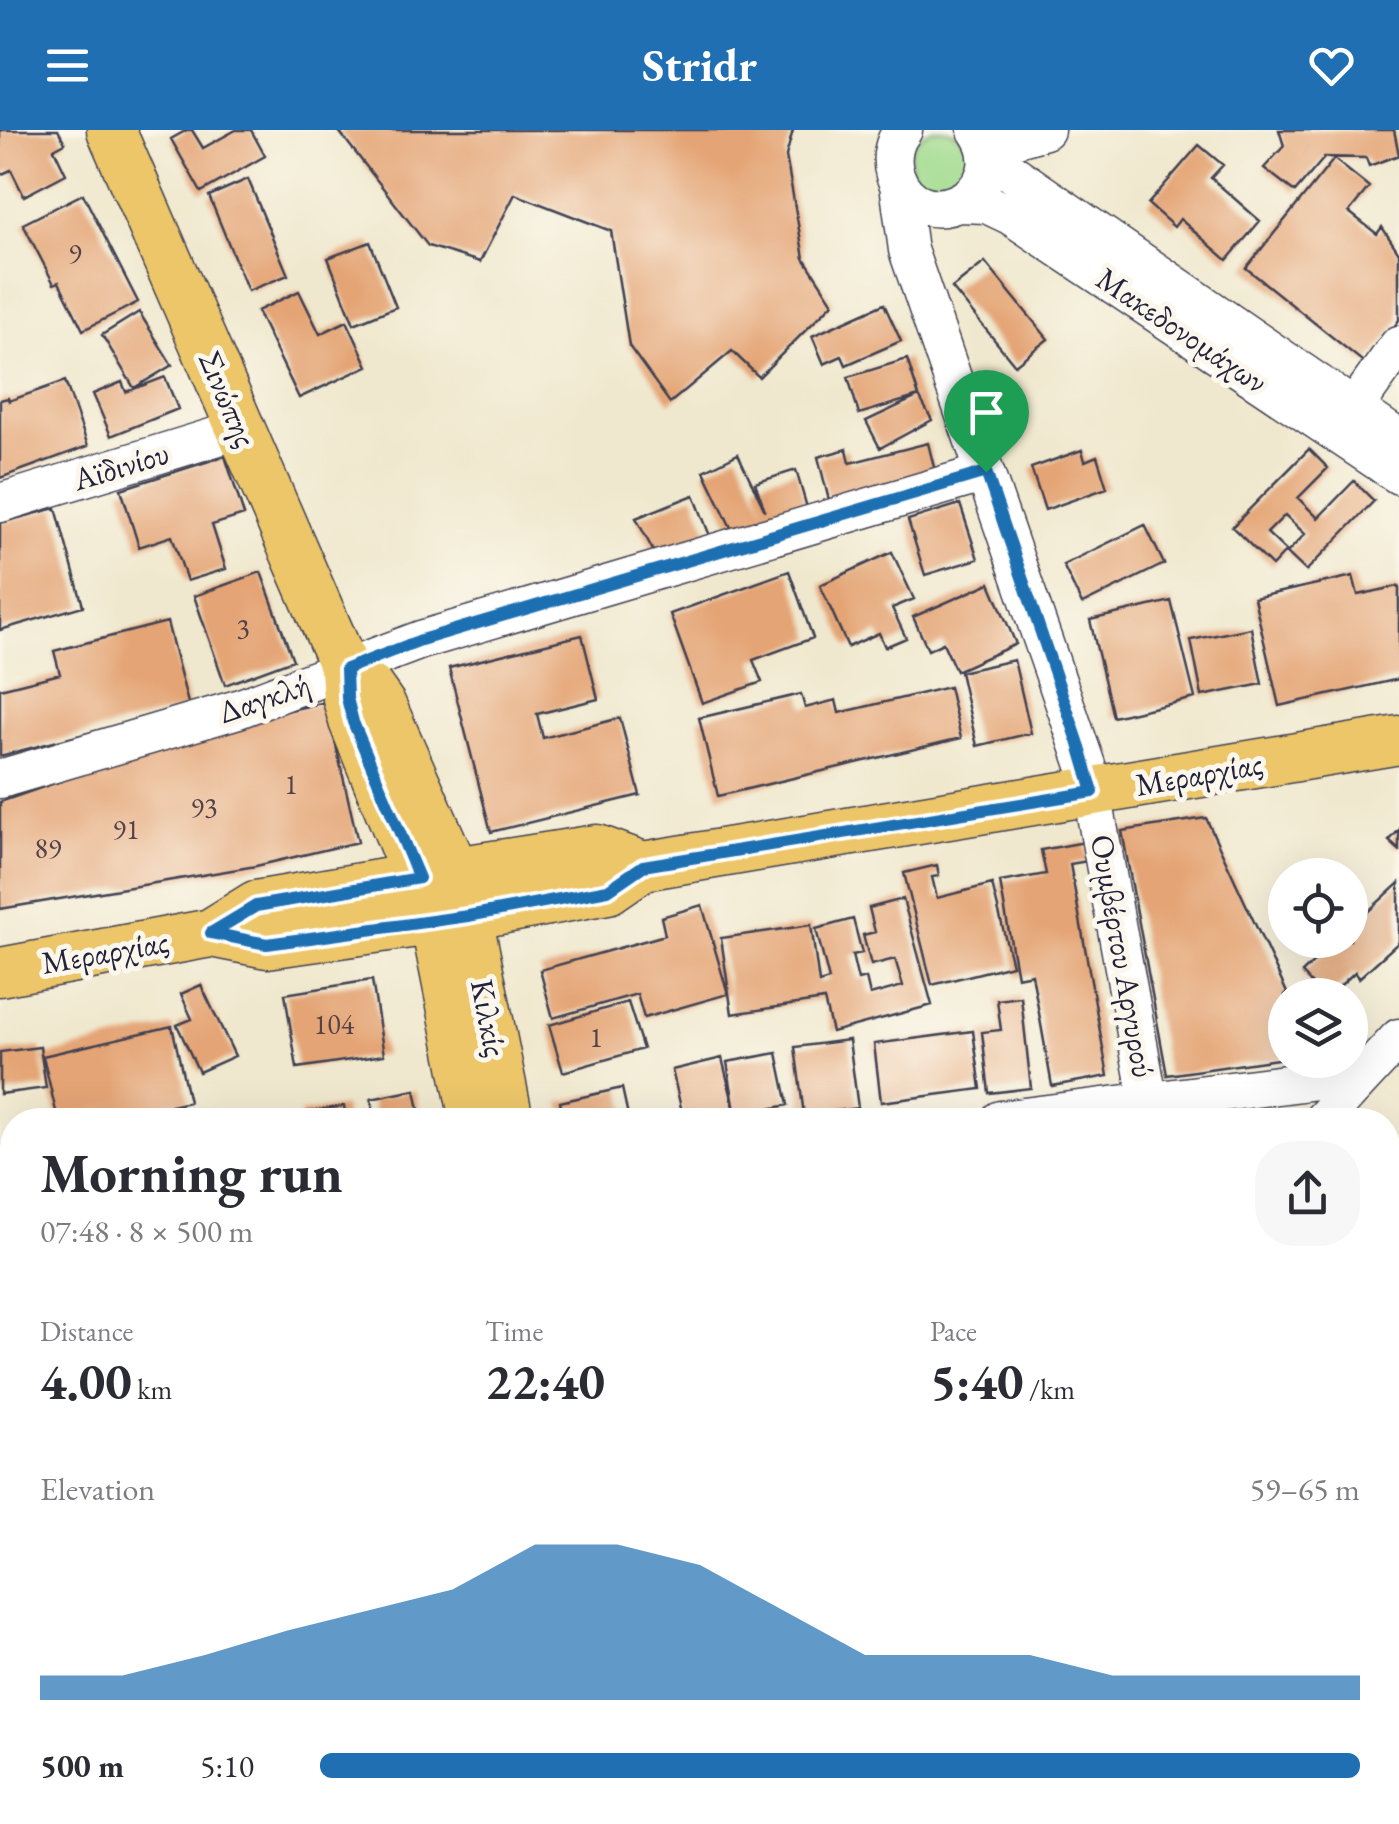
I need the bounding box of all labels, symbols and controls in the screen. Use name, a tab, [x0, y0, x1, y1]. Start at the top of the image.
text: Stridr	[642, 36, 757, 94]
icon: menu	[40, 38, 95, 93]
icon: heart	[1304, 38, 1359, 93]
house number: 9	[68, 235, 82, 271]
street label: Μακεδονομάχων	[1088, 257, 1276, 403]
street label: Σινώπης	[189, 345, 267, 453]
pin	[944, 370, 1029, 473]
icon: arrive	[959, 385, 1014, 440]
street label: Αϊδινίου	[67, 432, 174, 501]
house number: 3	[236, 610, 250, 646]
street label: Δαγκλή	[212, 663, 316, 733]
street label: Μεραρχίας	[1132, 742, 1266, 806]
house number: 1	[284, 766, 298, 802]
house number: 93	[191, 789, 217, 825]
house number: 91	[113, 811, 139, 847]
house number: 89	[35, 830, 61, 866]
street label: Ουμβέρτου Αργυρού	[1081, 831, 1165, 1081]
map controls	[1268, 858, 1368, 1078]
button: locate	[1268, 858, 1368, 958]
street label: Μεραρχίας	[38, 920, 172, 984]
street label: Κιλκίς	[461, 976, 517, 1060]
button: layers	[1268, 978, 1368, 1078]
house number: 104	[314, 1006, 355, 1042]
house number: 1	[589, 1019, 603, 1055]
text: Morning run	[40, 1137, 343, 1208]
button: share	[1255, 1141, 1360, 1246]
text: 07:48 · 8 × 500 m	[40, 1210, 253, 1252]
text: Distance	[40, 1313, 134, 1349]
text: Time	[485, 1313, 543, 1349]
text: Pace	[930, 1313, 977, 1349]
text: 4.00	[40, 1349, 132, 1414]
text: 22:40	[485, 1349, 605, 1414]
text: 5:40	[930, 1349, 1023, 1414]
text: km	[132, 1371, 172, 1407]
text: /km	[1023, 1371, 1075, 1407]
text: Elevation	[40, 1468, 155, 1510]
text: 59–65 m	[1250, 1468, 1360, 1510]
text: 500 m	[40, 1745, 124, 1787]
text: 5:10	[200, 1745, 254, 1787]

